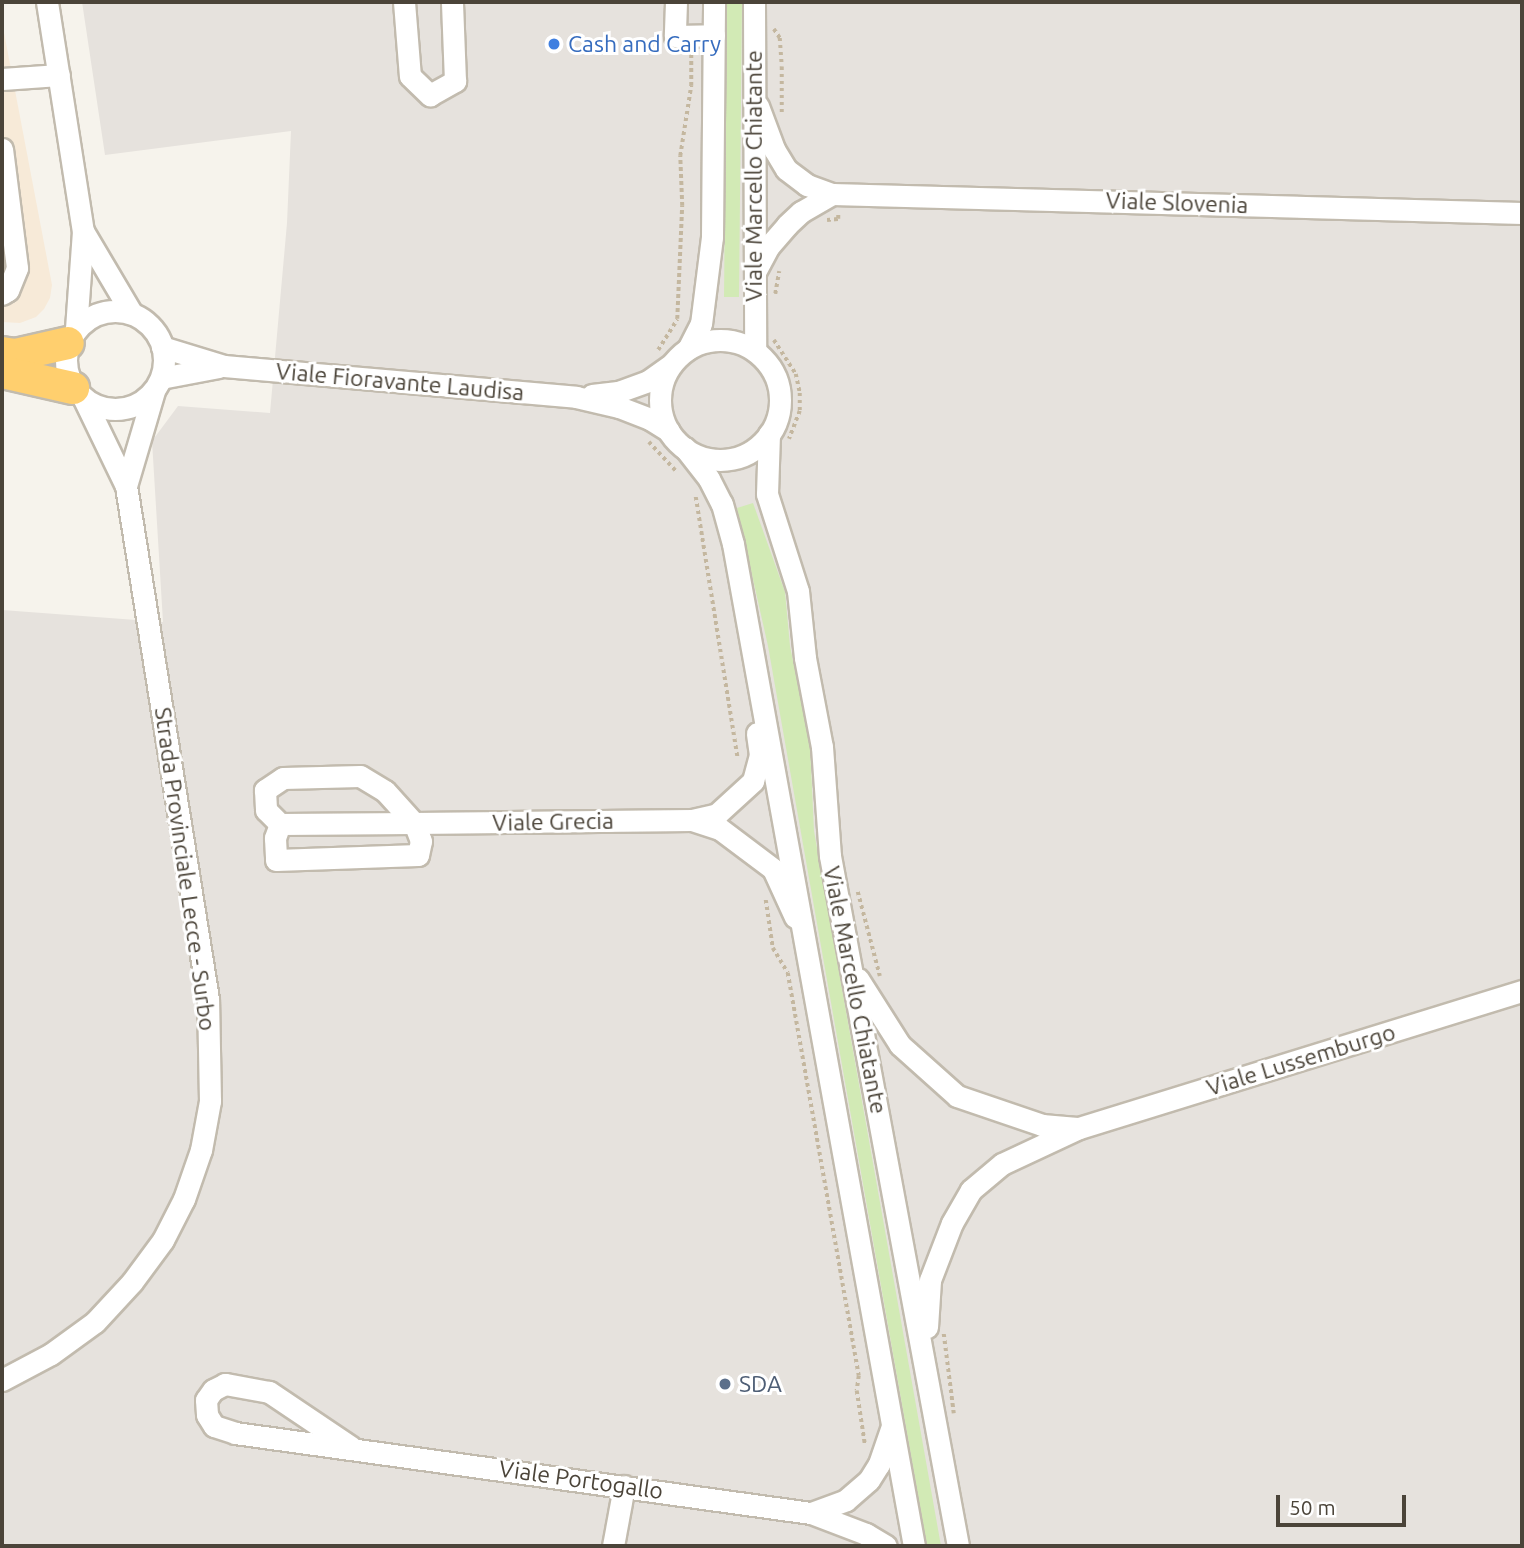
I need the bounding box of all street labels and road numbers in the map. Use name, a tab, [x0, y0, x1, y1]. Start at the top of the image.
street label: Viale Marcello Chiatante	[740, 50, 768, 302]
street label: Viale Slovenia	[1105, 187, 1249, 219]
street label: Viale Fioravante Laudisa	[275, 357, 525, 407]
street label: Strada Provinciale Lecce - Surbo	[149, 705, 221, 1033]
street label: Viale Grecia	[492, 807, 614, 837]
street label: Viale Marcello Chiatante	[817, 864, 893, 1116]
street label: Viale Lussemburgo	[1203, 1018, 1399, 1102]
street label: Viale Portogallo	[497, 1455, 665, 1505]

